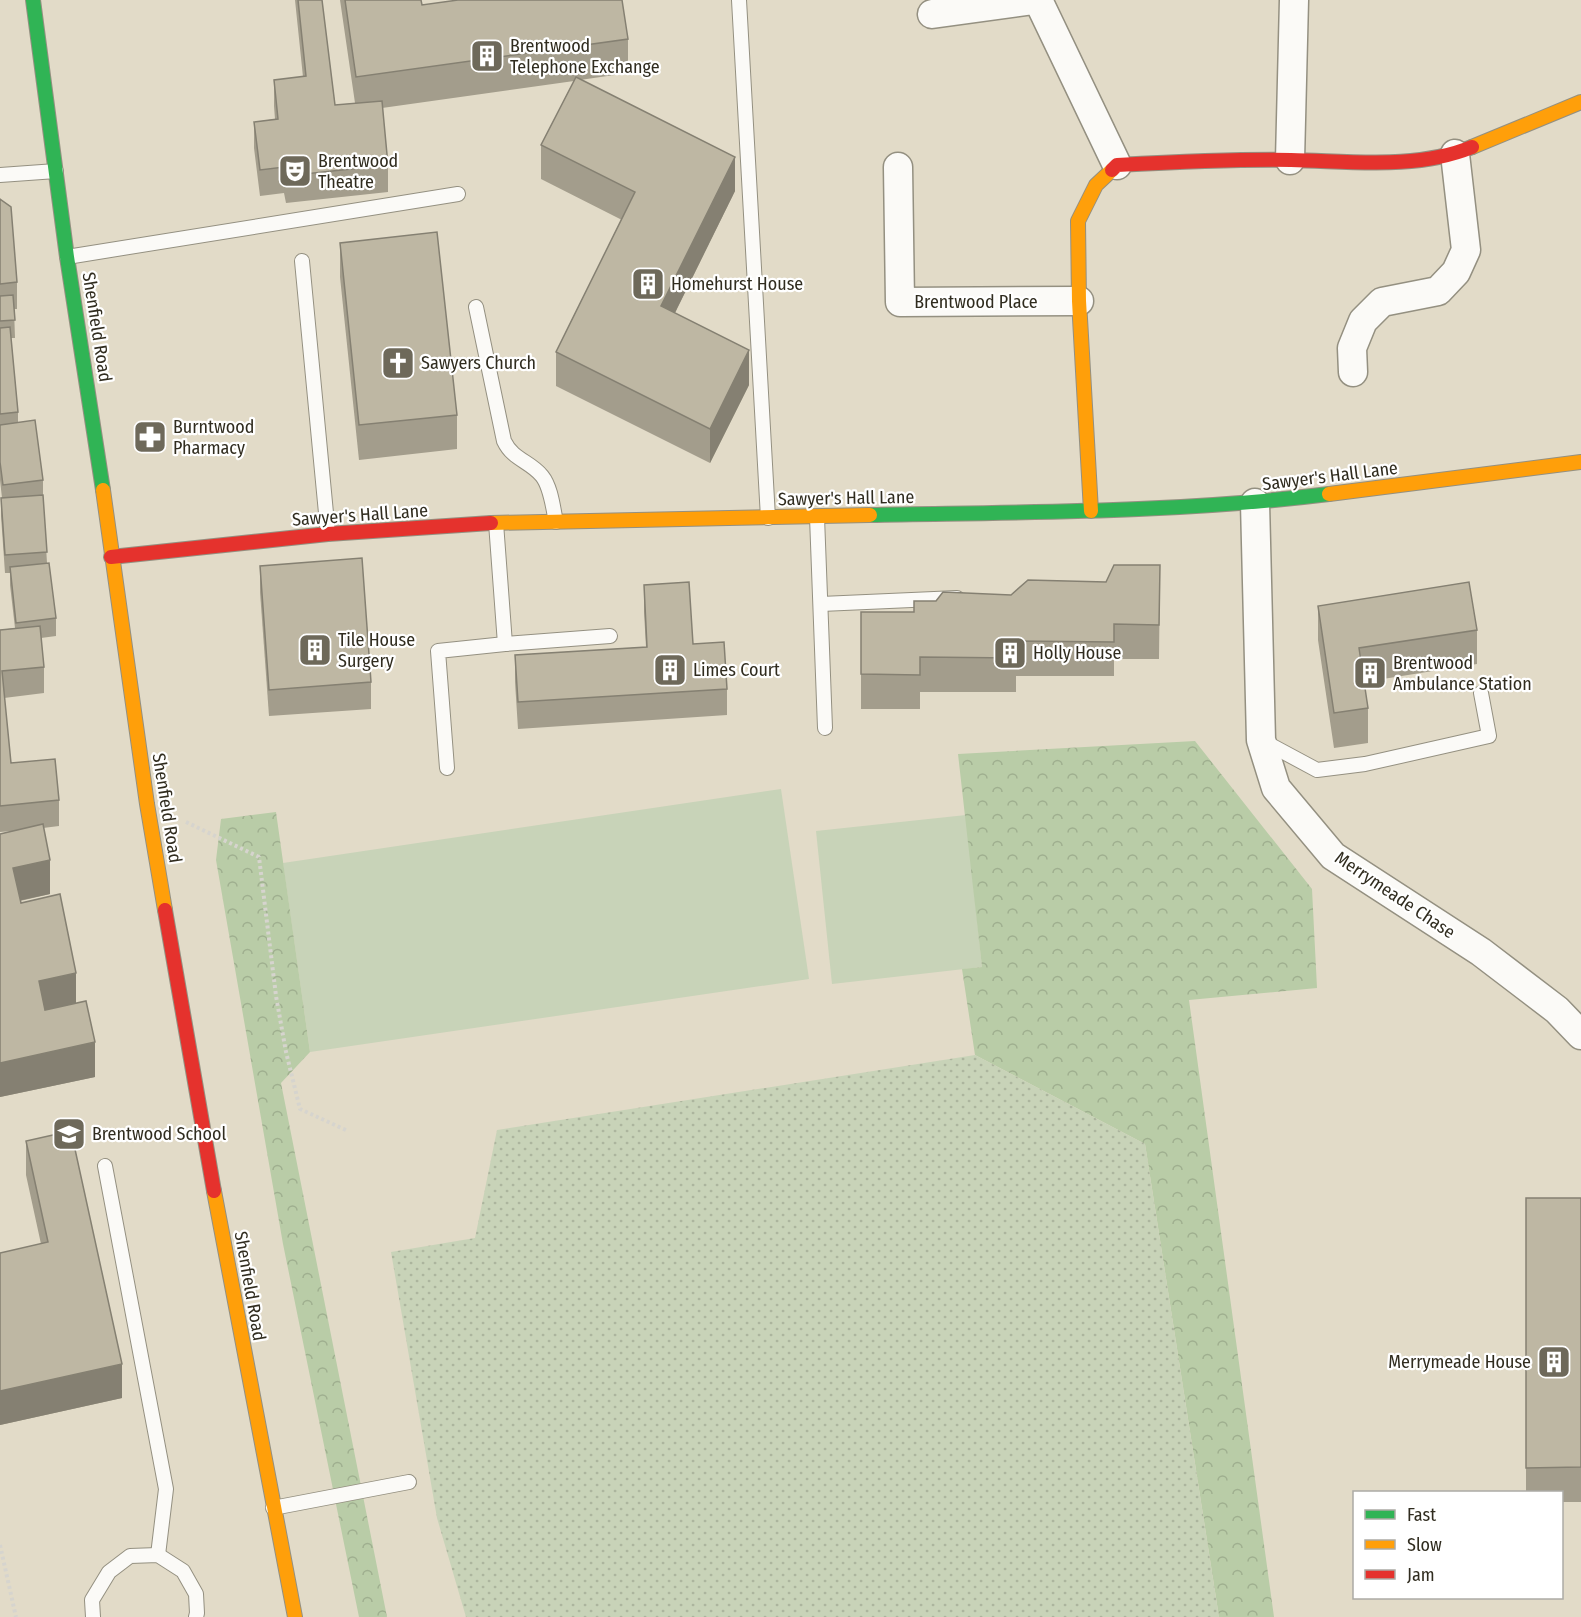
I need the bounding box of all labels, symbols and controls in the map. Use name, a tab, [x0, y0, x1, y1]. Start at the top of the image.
place label: Brentwood Telephone Exchange	[510, 35, 660, 78]
building icon: Brentwood Telephone Exchange	[469, 38, 505, 74]
place label: Brentwood Theatre	[318, 150, 398, 193]
theatre icon: Brentwood Theatre	[277, 153, 313, 189]
building icon: Homehurst House	[630, 266, 666, 302]
street label: Shenfield Road	[77, 270, 117, 384]
place label: Homehurst House	[671, 273, 803, 295]
street label: Brentwood Place	[914, 291, 1038, 313]
church icon: Sawyers Church	[380, 345, 416, 381]
place label: Sawyers Church	[421, 352, 536, 374]
place label: Burntwood Pharmacy	[173, 416, 254, 459]
pharmacy icon: Burntwood Pharmacy	[132, 419, 168, 455]
street label: Sawyer's Hall Lane	[1261, 457, 1399, 495]
street label: Sawyer's Hall Lane	[778, 486, 914, 510]
street label: Sawyer's Hall Lane	[291, 499, 429, 531]
place label: Tile House Surgery	[338, 629, 415, 672]
building icon: Tile House Surgery	[297, 632, 333, 668]
building icon: Holly House	[992, 635, 1028, 671]
place label: Holly House	[1033, 642, 1121, 664]
building icon: Limes Court	[652, 652, 688, 688]
place label: Brentwood Ambulance Station	[1393, 652, 1532, 695]
building icon: Brentwood Ambulance Station	[1352, 655, 1388, 691]
place label: Limes Court	[693, 659, 780, 681]
street label: Shenfield Road	[147, 751, 187, 865]
street label: Merrymeade Chase	[1331, 847, 1459, 943]
school or university icon: Brentwood School	[51, 1116, 87, 1152]
place label: Brentwood School	[92, 1123, 227, 1145]
street label: Shenfield Road	[230, 1229, 270, 1343]
building icon: Merrymeade House	[1536, 1344, 1572, 1380]
place label: Merrymeade House	[1388, 1351, 1531, 1373]
legend	[1353, 1491, 1563, 1599]
text: Fast	[1407, 1504, 1436, 1526]
text: Slow	[1407, 1534, 1442, 1556]
text: Jam	[1407, 1564, 1435, 1586]

